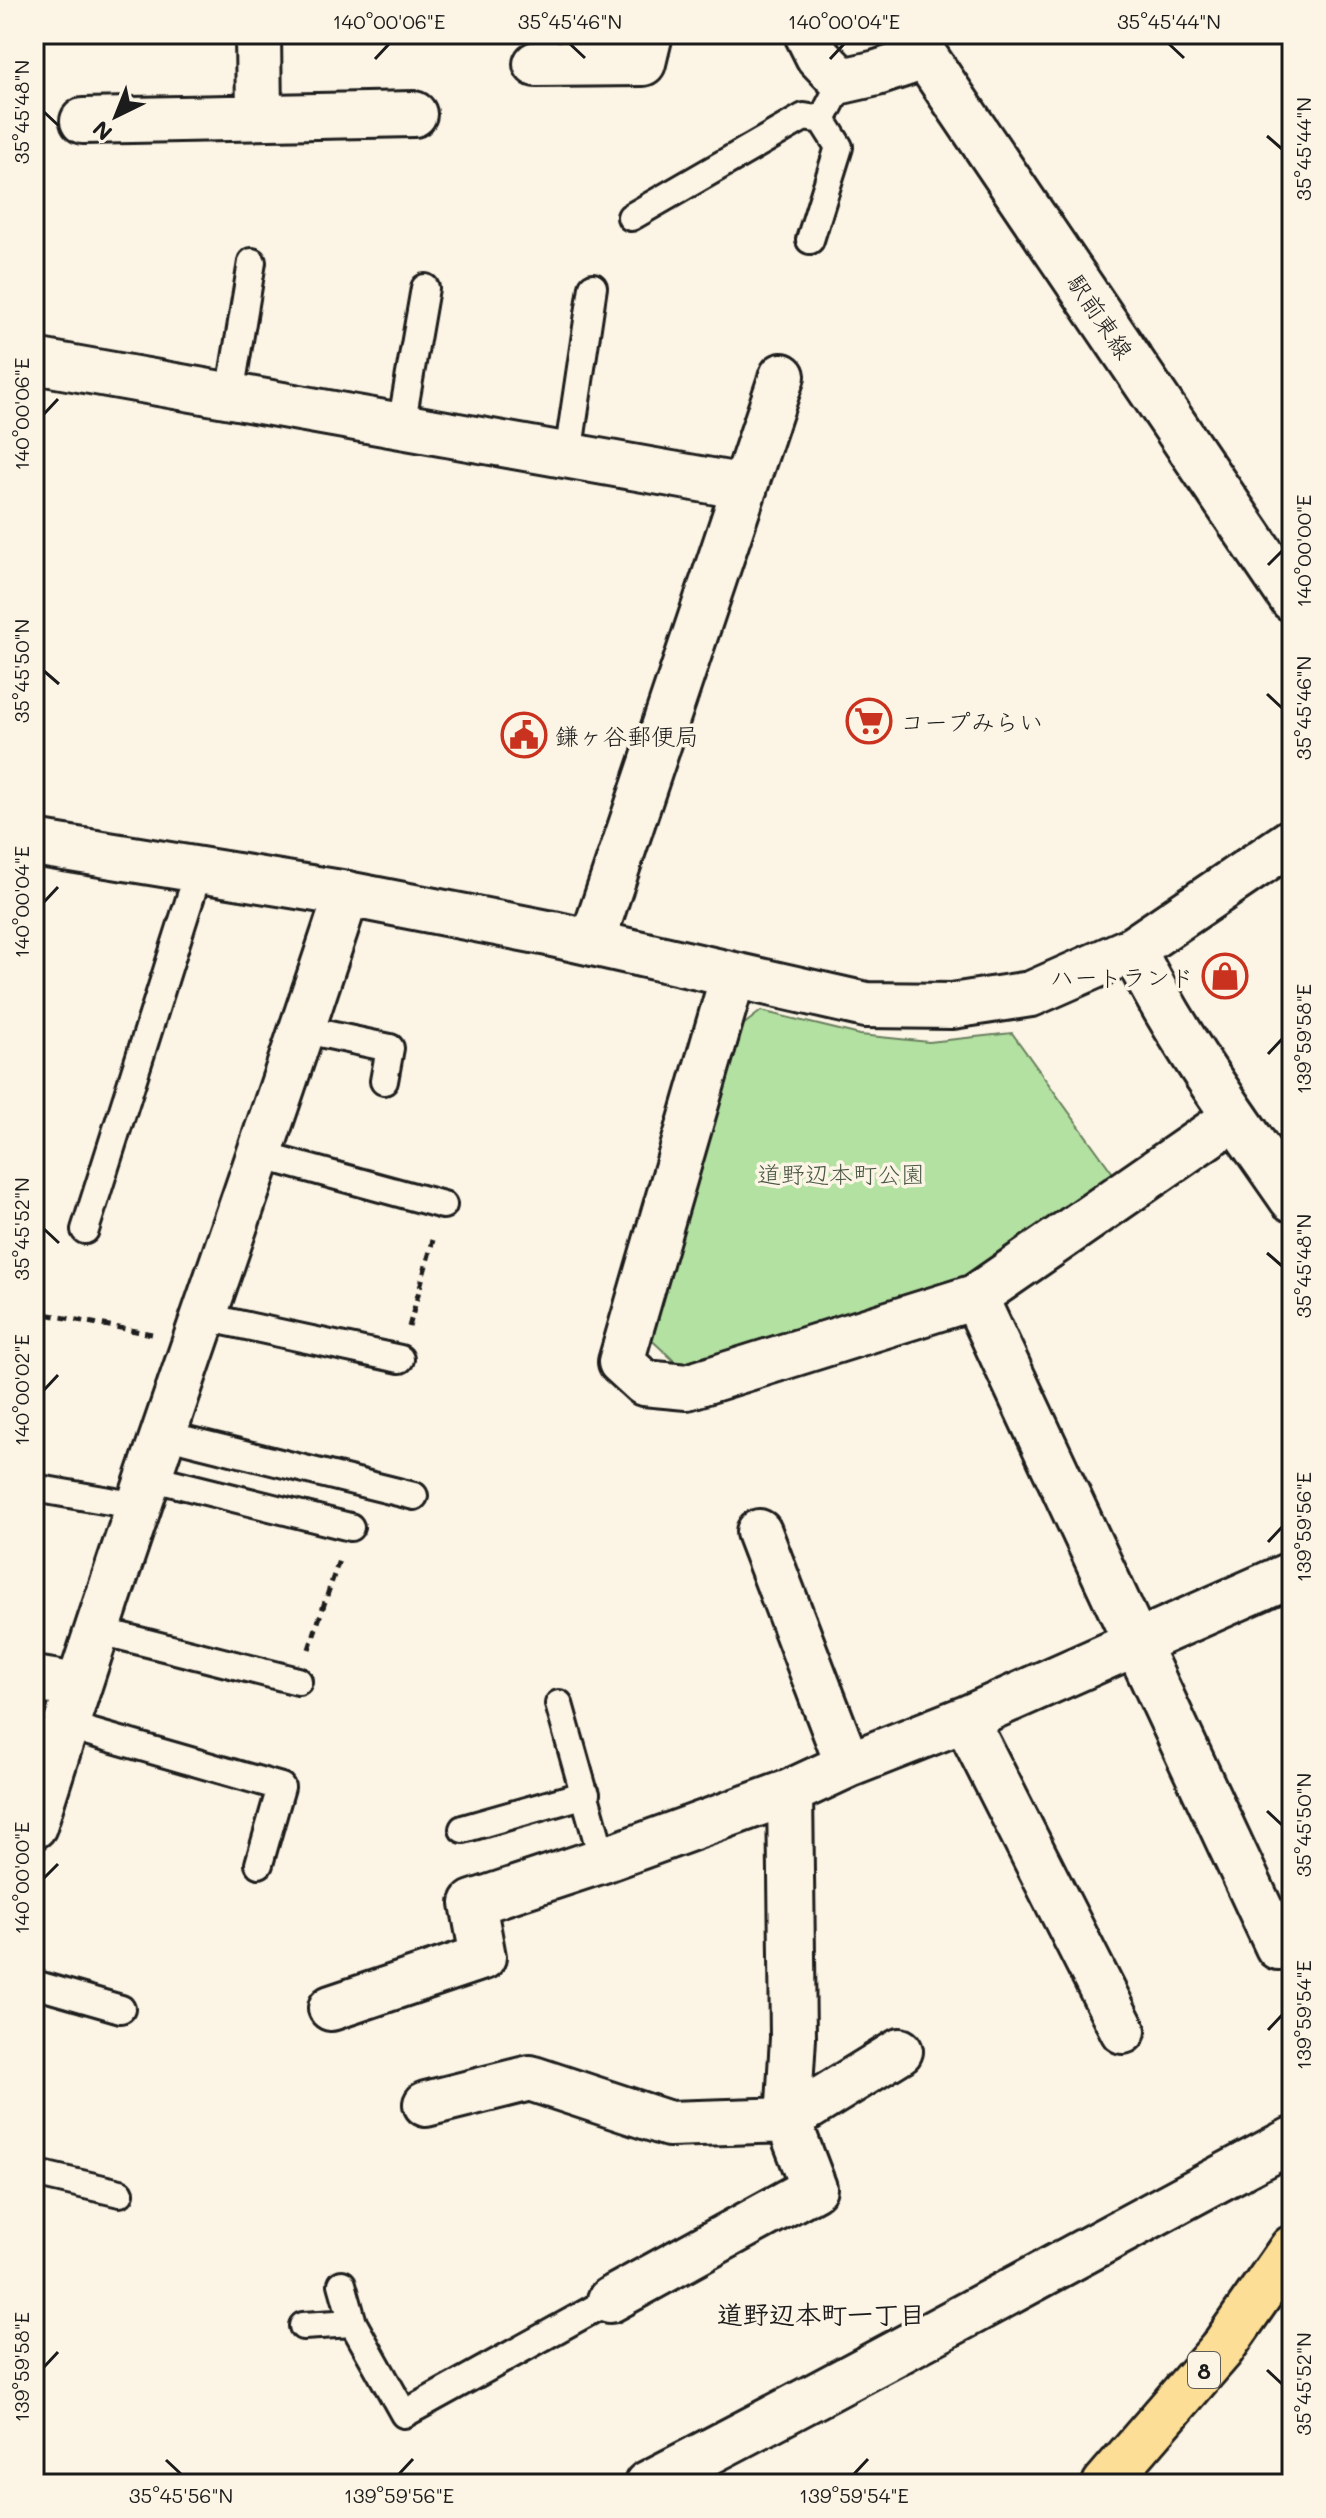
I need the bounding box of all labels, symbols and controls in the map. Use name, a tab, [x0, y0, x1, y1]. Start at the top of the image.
text: 140°00'06"E	[333, 8, 445, 34]
text: 35°45'46"N	[518, 8, 622, 34]
text: 140°00'04"E	[788, 8, 900, 34]
text: 35°45'44"N	[1117, 8, 1221, 34]
text: 35°45'48"N	[8, 60, 34, 164]
north arrow	[76, 76, 156, 156]
text: 35°45'44"N	[1290, 97, 1316, 201]
text: N	[86, 115, 118, 147]
street label: 駅前東線	[1061, 268, 1141, 364]
text: 140°00'06"E	[8, 358, 34, 470]
text: 140°00'00"E	[1290, 494, 1316, 608]
text: 35°45'50"N	[8, 619, 34, 723]
text: 35°45'46"N	[1290, 656, 1316, 760]
supermarket icon: コープみらい	[845, 697, 893, 745]
place label: コープみらい	[900, 706, 1043, 737]
public building icon: 鎌ヶ谷郵便局	[500, 711, 548, 759]
place label: 鎌ヶ谷郵便局	[555, 720, 699, 751]
text: 140°00'04"E	[8, 846, 34, 958]
shop icon: ハートランド	[1201, 952, 1249, 1000]
place label: ハートランド	[1050, 961, 1194, 992]
text: 139°59'58"E	[1290, 984, 1316, 1094]
park label: 道野辺本町公園	[757, 1158, 925, 1189]
text: 35°45'52"N	[8, 1177, 34, 1281]
text: 35°45'48"N	[1290, 1214, 1316, 1318]
text: 140°00'02"E	[8, 1334, 34, 1446]
text: 139°59'56"E	[1290, 1472, 1316, 1582]
text: 35°45'50"N	[1290, 1773, 1316, 1877]
text: 140°00'00"E	[8, 1821, 34, 1935]
text: 139°59'54"E	[1290, 1960, 1316, 2070]
district label: 道野辺本町一丁目	[717, 2297, 925, 2331]
text: 139°59'58"E	[8, 2312, 34, 2422]
text: 35°45'52"N	[1290, 2332, 1316, 2436]
road number: 8	[1188, 2352, 1220, 2388]
text: 35°45'56"N	[129, 2482, 233, 2508]
text: 139°59'56"E	[344, 2482, 454, 2508]
text: 139°59'54"E	[799, 2482, 909, 2508]

